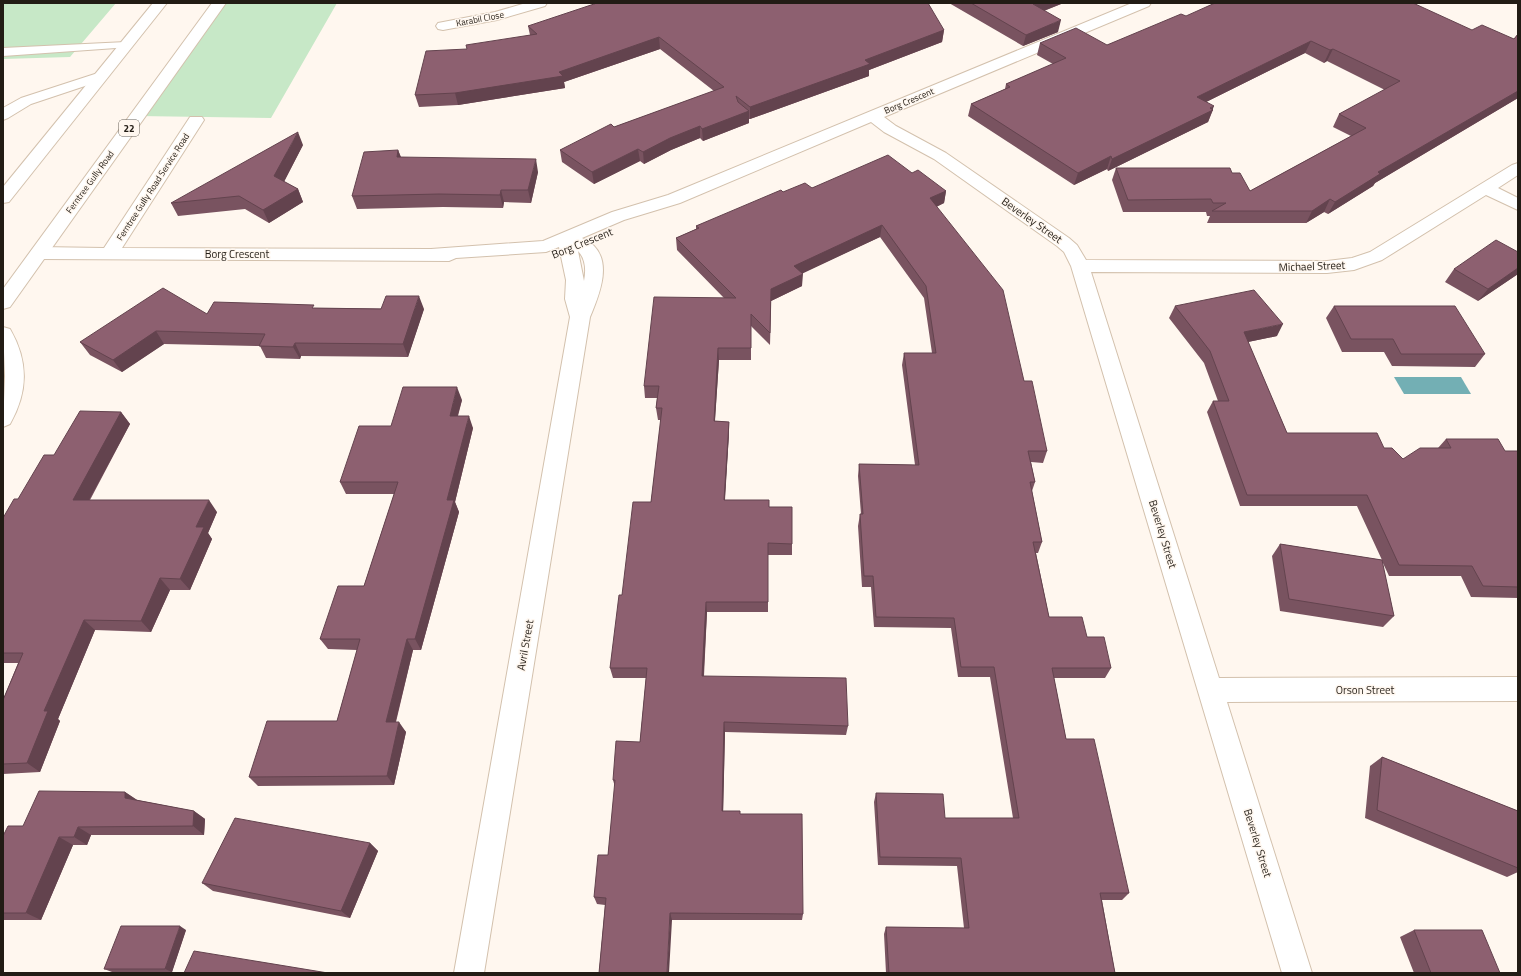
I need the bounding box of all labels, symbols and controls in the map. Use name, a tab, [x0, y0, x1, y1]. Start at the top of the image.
street label: Karabil Close	[455, 7, 505, 30]
street label: Borg Crescent	[882, 84, 936, 117]
road number: 22	[119, 120, 139, 136]
street label: Ferntree Gully Road Service Road	[113, 130, 192, 243]
street label: Ferntree Gully Road	[62, 148, 117, 216]
street label: Beverley Street	[998, 193, 1066, 247]
street label: Borg Crescent	[549, 223, 615, 263]
street label: Borg Crescent	[205, 246, 269, 262]
street label: Michael Street	[1278, 257, 1346, 275]
street label: Beverley Street	[1145, 498, 1181, 570]
street label: Avril Street	[513, 618, 537, 672]
street label: Orson Street	[1336, 682, 1394, 698]
street label: Beverley Street	[1240, 807, 1276, 879]

